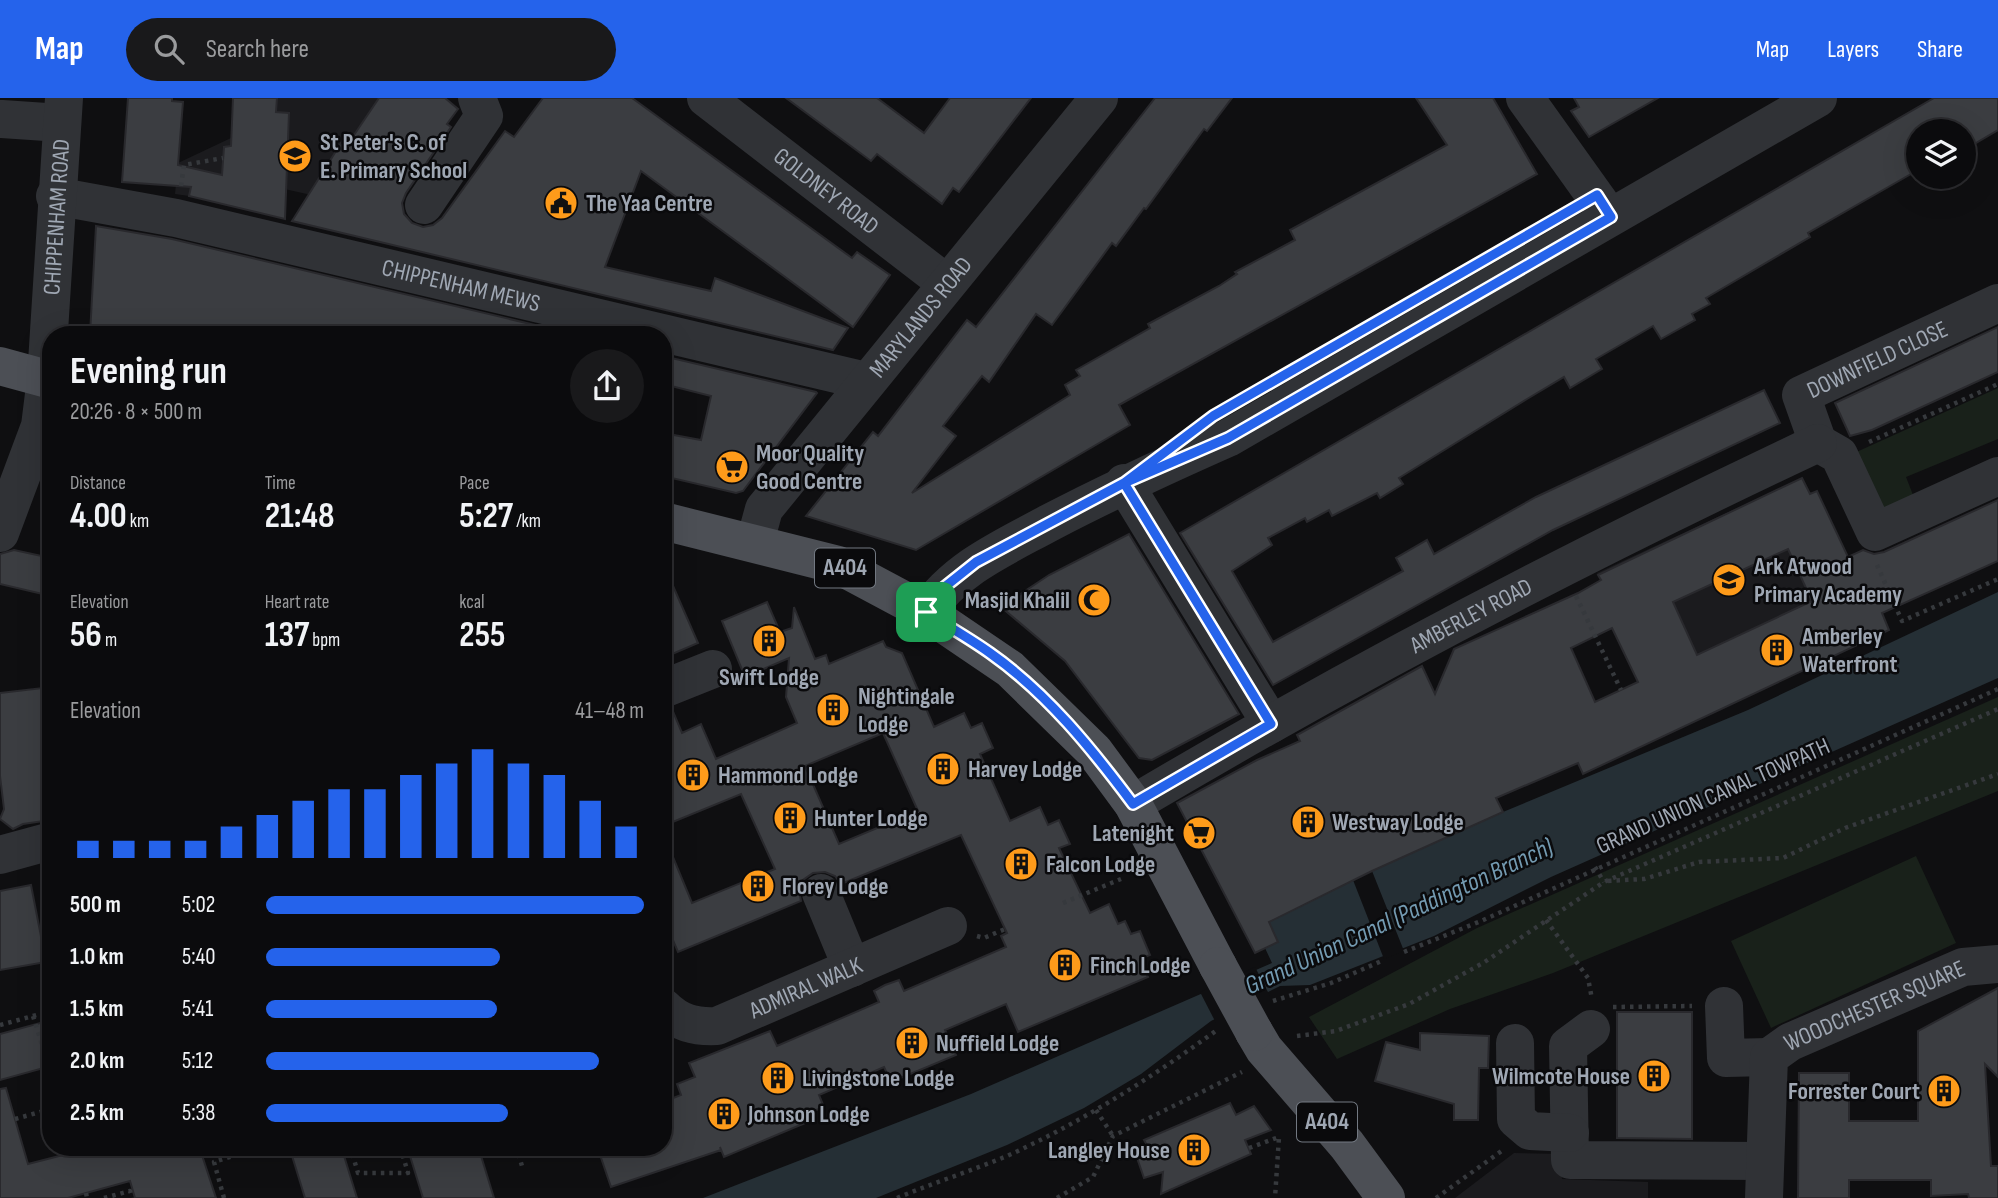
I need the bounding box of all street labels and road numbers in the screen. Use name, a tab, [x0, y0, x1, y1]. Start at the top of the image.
street label: CHIPPENHAM ROAD	[37, 138, 76, 296]
street label: GOLDNEY ROAD	[768, 141, 885, 241]
street label: MARYLANDS ROAD	[863, 251, 978, 383]
street label: CHIPPENHAM MEWS	[379, 253, 543, 318]
street label: DOWNFIELD CLOSE	[1802, 314, 1952, 405]
road number: A404	[815, 548, 875, 588]
street label: AMBERLEY ROAD	[1404, 572, 1537, 660]
street label: GRAND UNION CANAL TOWPATH	[1592, 731, 1834, 861]
street label: ADMIRAL WALK	[744, 950, 867, 1025]
street label: WOODCHESTER SQUARE	[1780, 953, 1969, 1057]
road number: A404	[1297, 1102, 1357, 1142]

